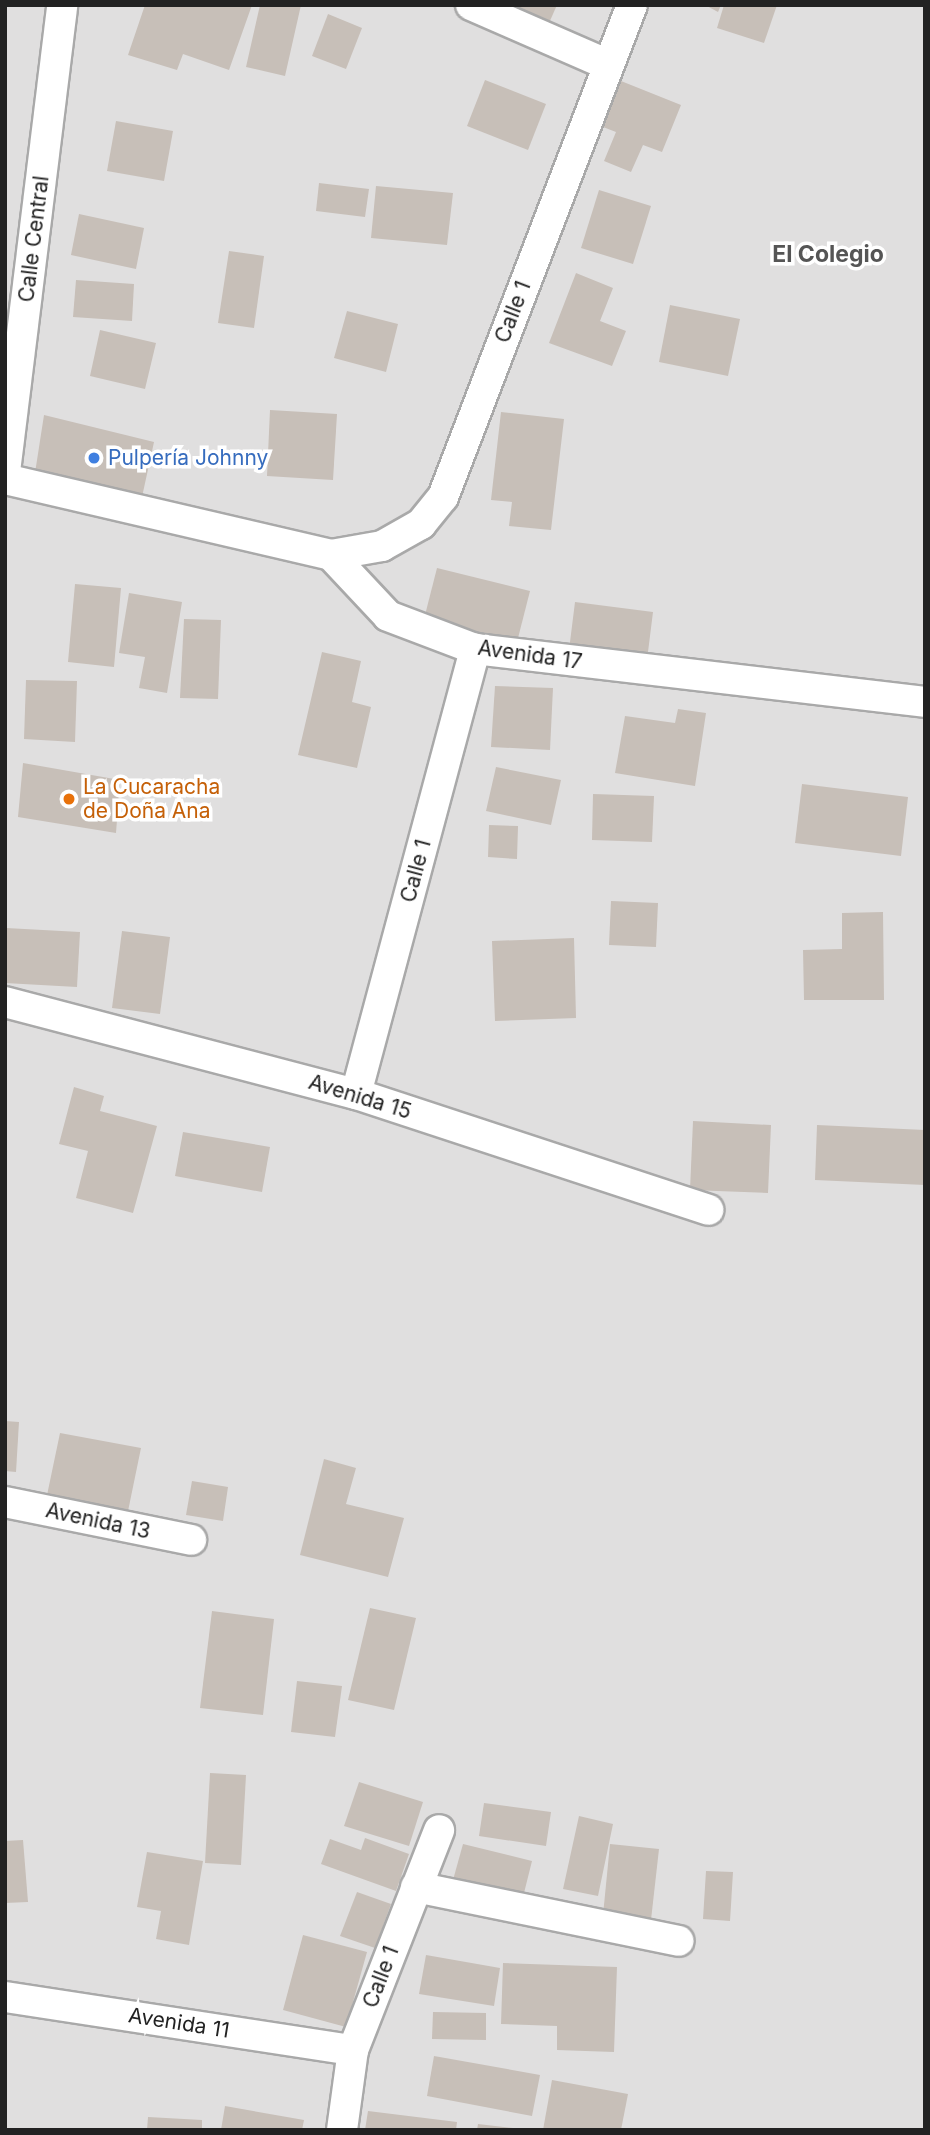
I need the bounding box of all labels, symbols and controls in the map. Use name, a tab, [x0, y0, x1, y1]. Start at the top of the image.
street label: Calle Central	[14, 174, 54, 304]
district label: El Colegio	[772, 240, 884, 268]
street label: Calle 1	[490, 278, 536, 346]
place label: Pulpería Johnny	[108, 445, 268, 471]
marker: Pulpería Johnny	[86, 450, 102, 466]
street label: Avenida 17	[476, 635, 584, 675]
place label: La Cucaracha de Doña Ana	[83, 774, 220, 824]
marker: La Cucaracha de Doña Ana	[61, 791, 77, 807]
street label: Calle 1	[396, 837, 436, 905]
street label: Avenida 15	[306, 1069, 414, 1125]
street label: Avenida 13	[43, 1498, 153, 1544]
street label: Calle 1	[358, 1943, 404, 2011]
street label: Avenida 11	[127, 2003, 231, 2043]

